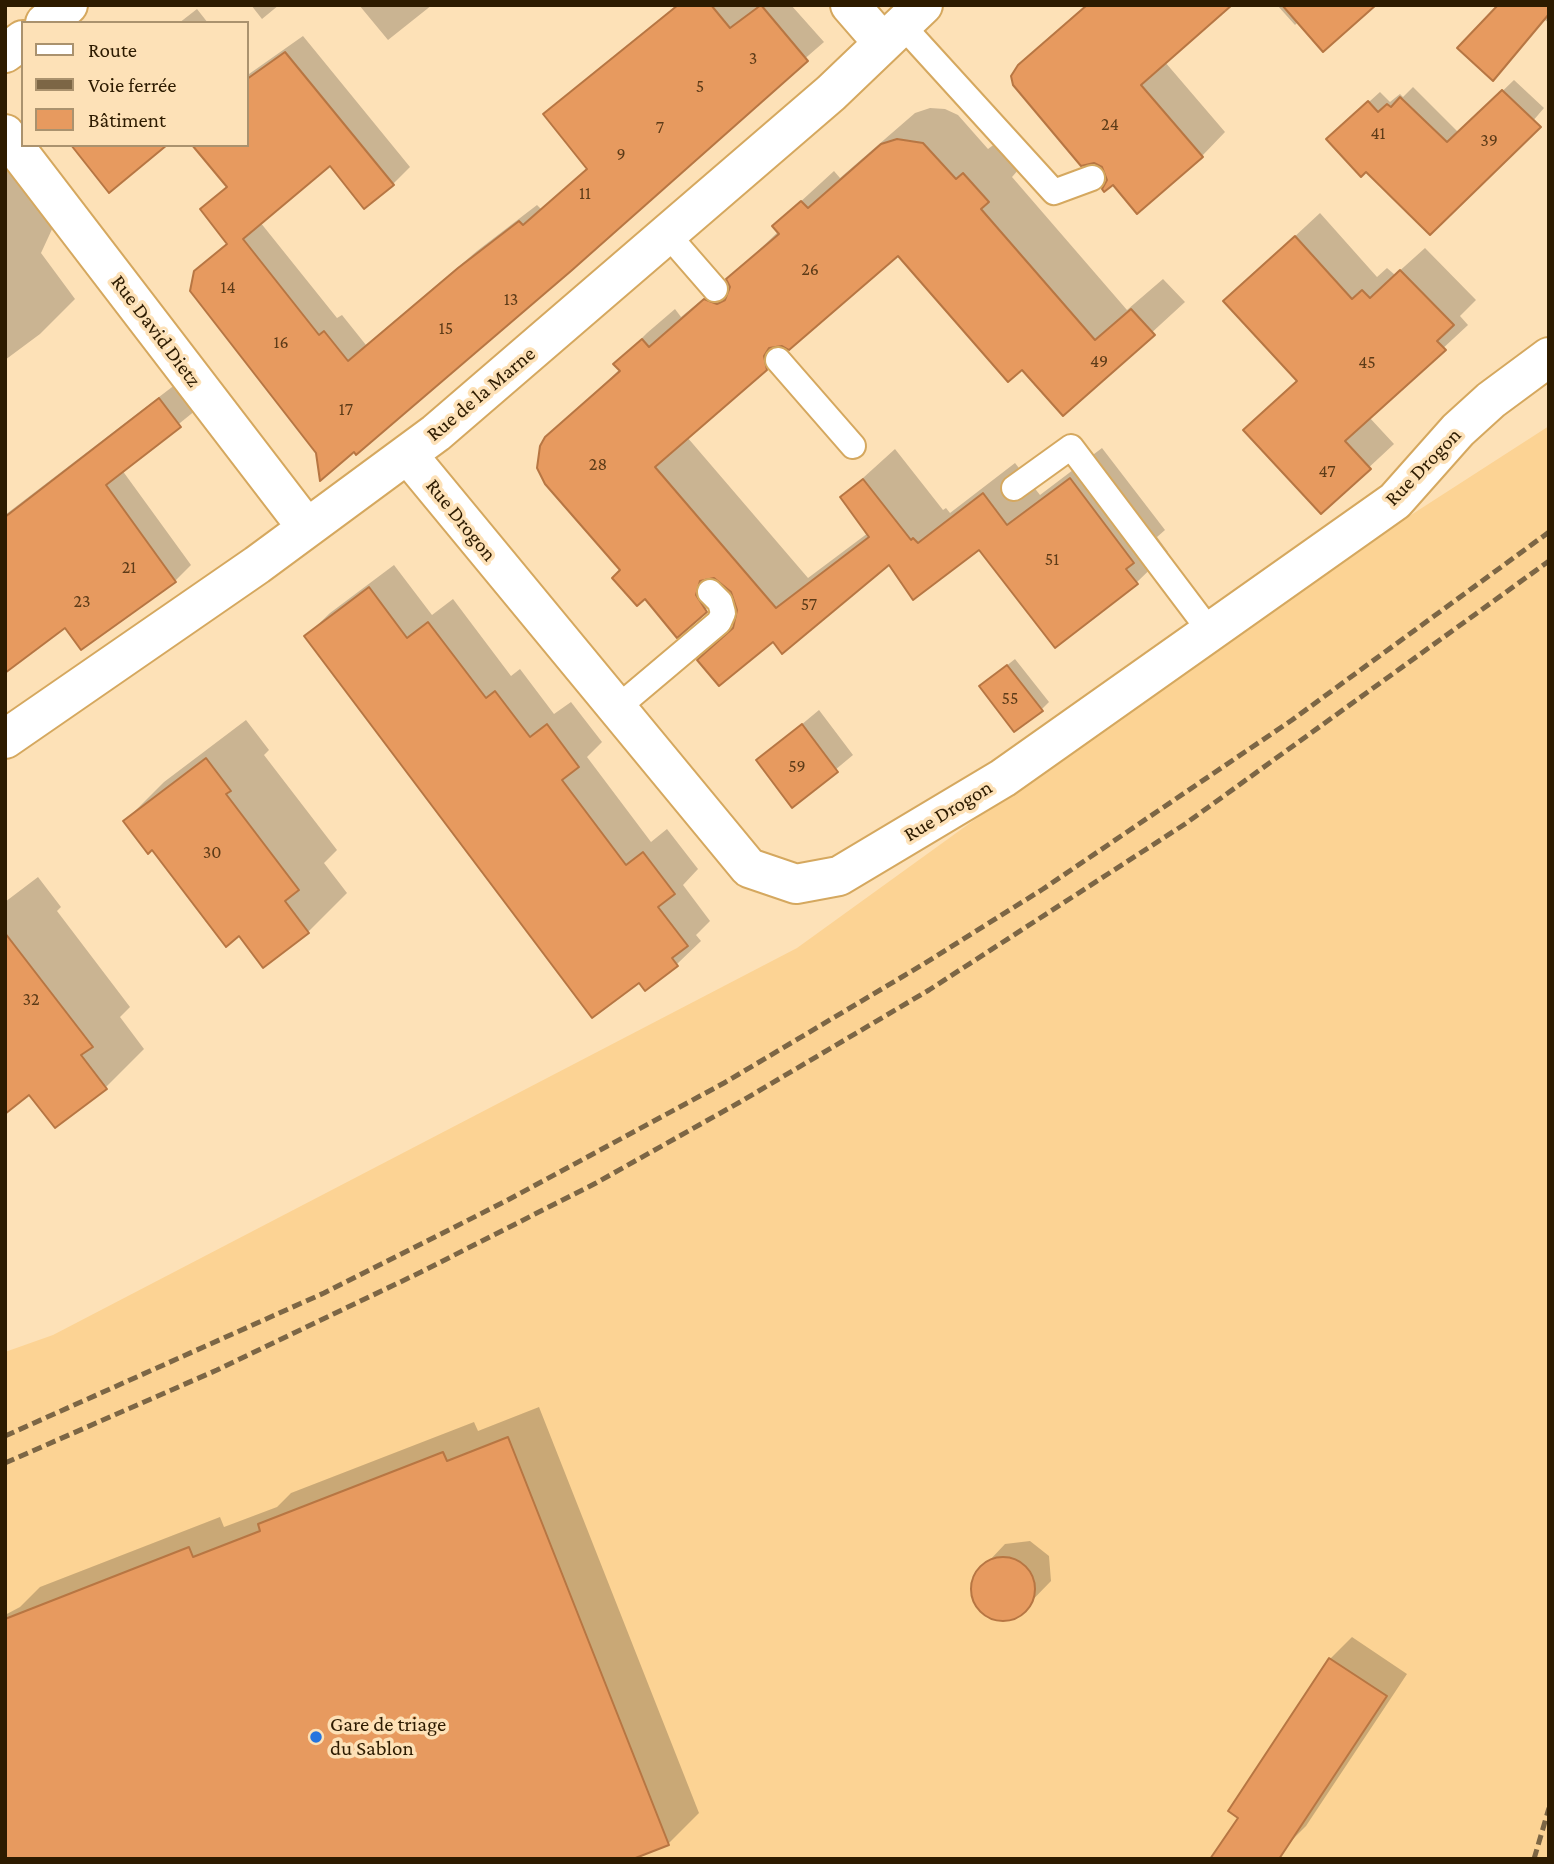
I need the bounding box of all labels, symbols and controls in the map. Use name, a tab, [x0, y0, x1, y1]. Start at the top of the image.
legend	[21, 21, 248, 147]
text: Route	[88, 38, 137, 62]
house number: 3	[749, 47, 757, 69]
text: Voie ferrée	[88, 73, 176, 97]
house number: 5	[696, 75, 704, 97]
text: Bâtiment	[88, 108, 166, 132]
house number: 24	[1101, 113, 1119, 135]
house number: 7	[656, 116, 664, 138]
house number: 41	[1370, 122, 1386, 144]
house number: 39	[1480, 129, 1498, 151]
house number: 9	[616, 143, 626, 165]
house number: 11	[579, 182, 591, 204]
house number: 26	[801, 258, 819, 280]
street label: Rue David Dietz	[106, 270, 206, 392]
house number: 14	[220, 276, 236, 298]
house number: 13	[504, 288, 518, 310]
house number: 15	[439, 317, 453, 339]
house number: 16	[273, 331, 289, 353]
street label: Rue de la Marne	[421, 341, 541, 447]
house number: 49	[1090, 350, 1108, 372]
house number: 45	[1358, 351, 1376, 373]
house number: 17	[339, 398, 353, 420]
street label: Rue Drogon	[1380, 423, 1466, 511]
house number: 28	[589, 453, 607, 475]
house number: 47	[1318, 460, 1336, 482]
street label: Rue Drogon	[420, 474, 502, 566]
house number: 51	[1045, 548, 1059, 570]
house number: 21	[122, 556, 136, 578]
house number: 23	[73, 590, 91, 612]
house number: 57	[801, 593, 817, 615]
house number: 55	[1002, 687, 1018, 709]
house number: 59	[788, 755, 806, 777]
street label: Rue Drogon	[899, 775, 997, 847]
house number: 30	[203, 841, 221, 863]
house number: 32	[22, 988, 40, 1010]
place label: Gare de triage du Sablon	[330, 1712, 446, 1762]
marker: Gare de triage du Sablon	[308, 1729, 324, 1745]

